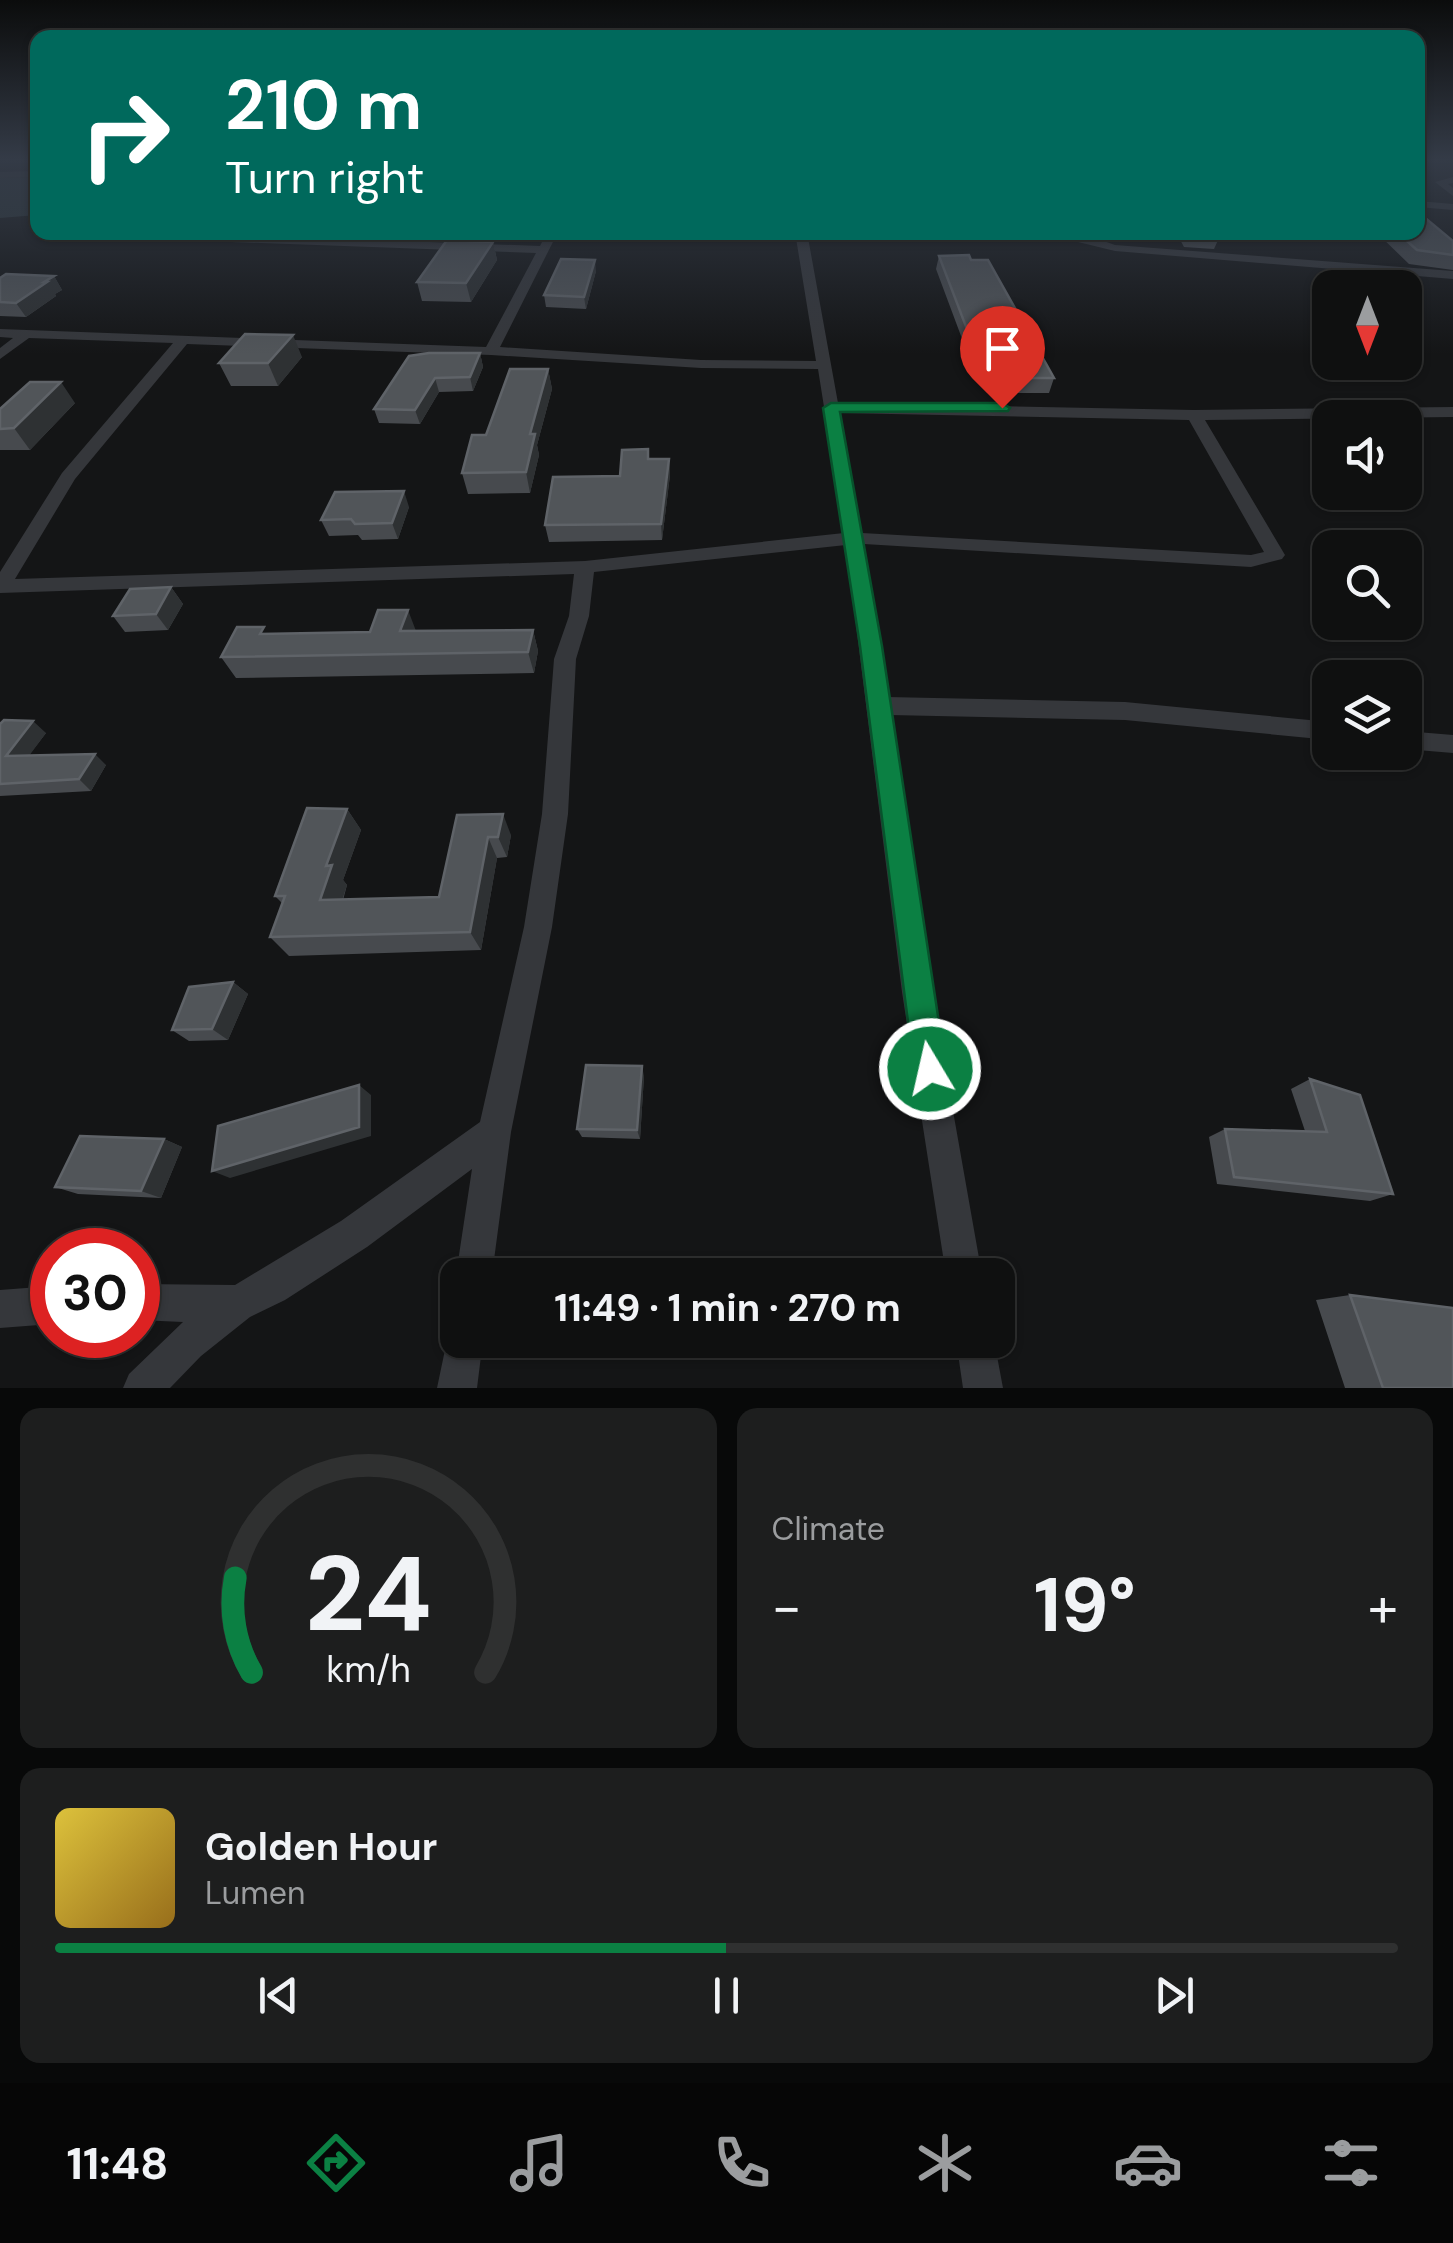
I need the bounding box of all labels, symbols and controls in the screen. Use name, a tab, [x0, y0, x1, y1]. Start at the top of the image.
text: 210 m	[225, 60, 422, 151]
icon: right	[60, 70, 190, 200]
text: Turn right	[225, 148, 424, 207]
north arrow	[1312, 270, 1422, 380]
map controls	[1312, 270, 1422, 770]
pin	[960, 306, 1045, 409]
icon: arrive	[975, 321, 1030, 376]
button: sound	[1312, 400, 1422, 510]
button: search	[1312, 530, 1422, 640]
button: layers	[1312, 660, 1422, 770]
position arrow	[878, 1017, 982, 1121]
speed limit sign: 30	[30, 1228, 160, 1358]
text: 11:49 · 1 min · 270 m	[554, 1283, 901, 1333]
text: Climate	[772, 1508, 885, 1550]
text: 24	[305, 1527, 432, 1662]
text: 19°	[1034, 1557, 1136, 1654]
text: −	[772, 1571, 802, 1643]
text: +	[1368, 1571, 1398, 1643]
text: km/h	[326, 1647, 410, 1693]
text: Golden Hour	[205, 1822, 437, 1872]
text: Lumen	[205, 1872, 305, 1914]
icon: previous	[251, 1968, 306, 2023]
icon: pause	[699, 1968, 754, 2023]
icon: next	[1147, 1968, 1202, 2023]
icon: directions	[301, 2128, 371, 2198]
icon: music	[504, 2128, 574, 2198]
icon: phone	[707, 2128, 777, 2198]
icon: climate	[910, 2128, 980, 2198]
icon: car	[1113, 2128, 1183, 2198]
icon: filters	[1316, 2128, 1386, 2198]
text: 11:48	[67, 2134, 168, 2193]

